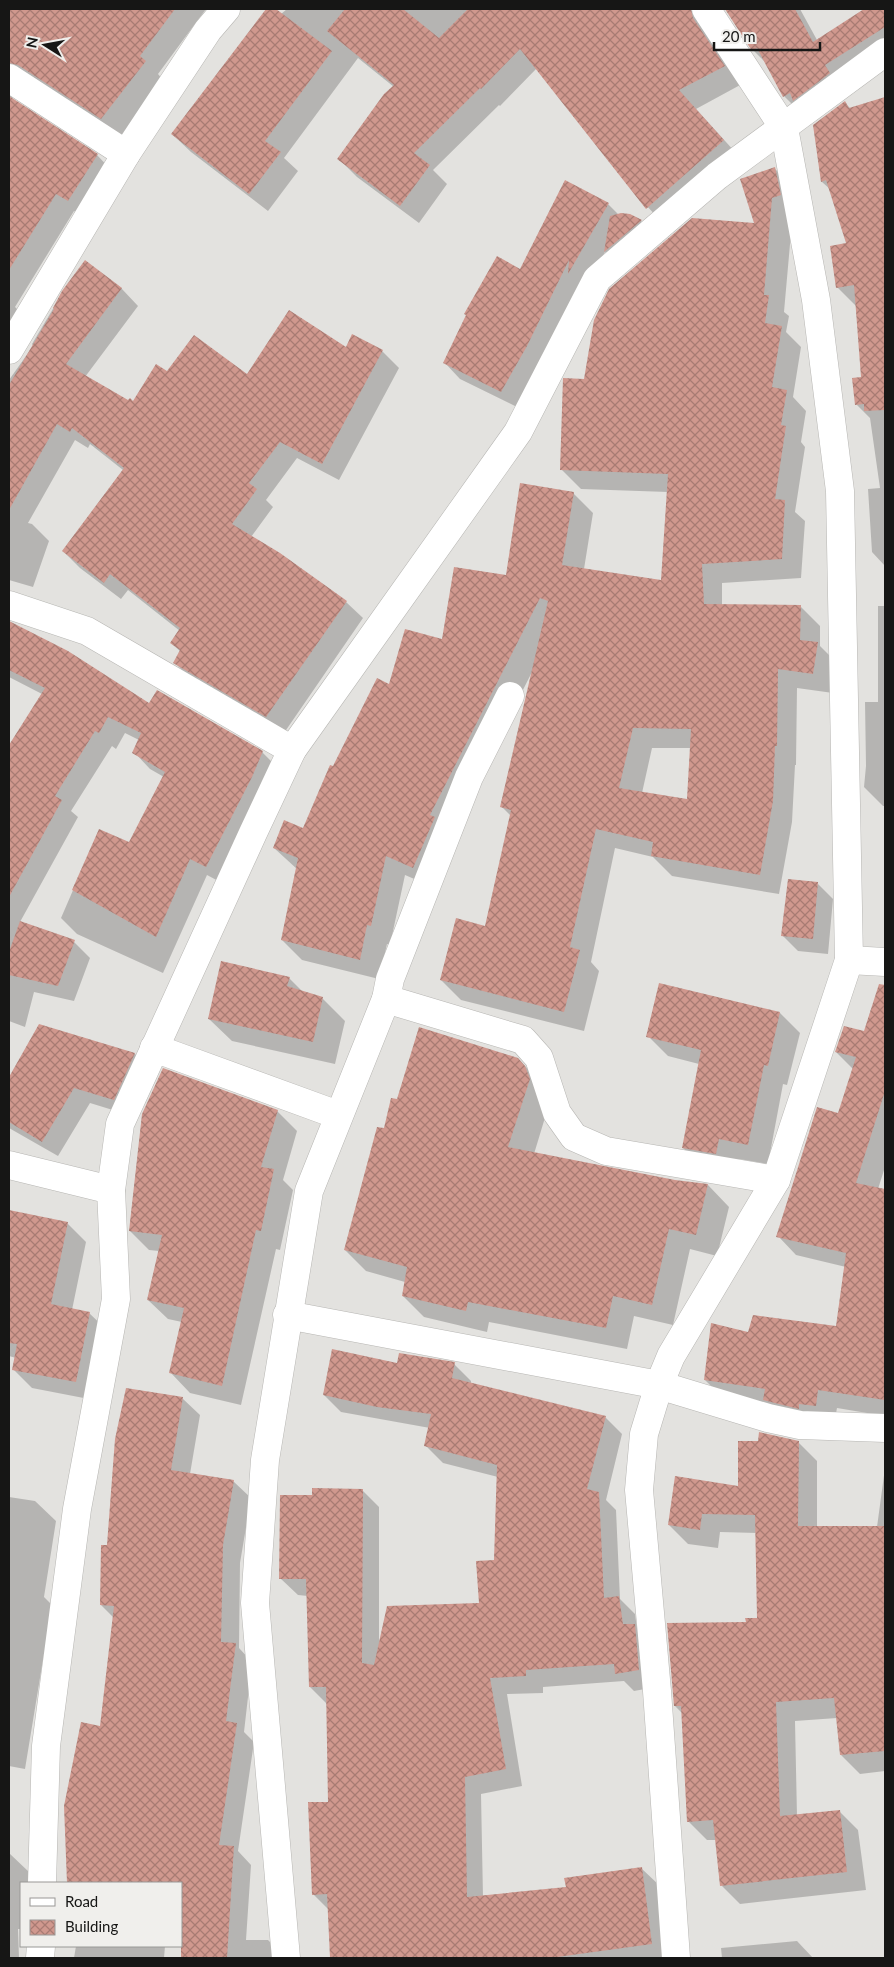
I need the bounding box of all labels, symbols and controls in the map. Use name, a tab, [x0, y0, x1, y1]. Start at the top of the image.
north arrow	[20, 20, 70, 70]
scale bar	[714, 20, 820, 52]
text: 20 m	[722, 27, 756, 45]
text: N	[22, 36, 41, 49]
legend	[20, 1882, 182, 1947]
text: Road	[65, 1892, 98, 1910]
text: Building	[65, 1917, 118, 1935]

